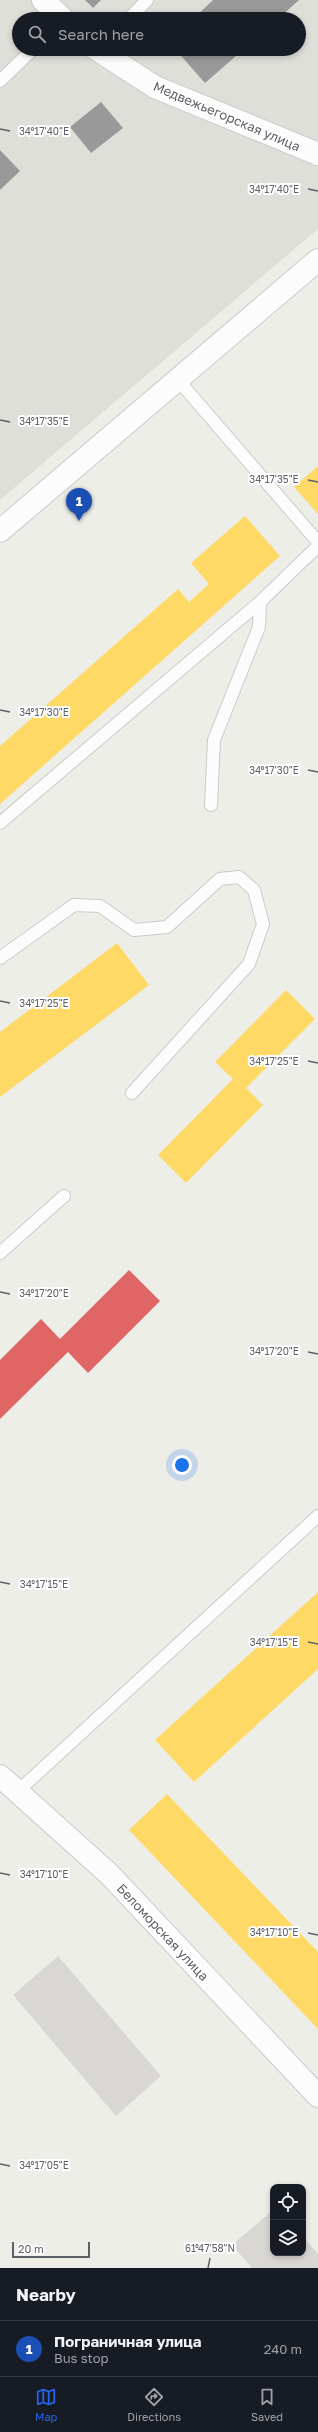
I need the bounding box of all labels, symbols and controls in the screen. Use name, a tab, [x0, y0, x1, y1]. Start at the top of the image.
search box	[12, 12, 306, 56]
icon: search	[26, 23, 48, 45]
text: Search here	[58, 25, 144, 43]
street label: Медвежьегорская улица	[151, 78, 303, 154]
text: 34°17'40"E	[19, 125, 69, 137]
text: 34°17'40"E	[249, 183, 299, 195]
text: 34°17'35"E	[19, 415, 69, 427]
text: 34°17'35"E	[249, 473, 299, 485]
pin: 1	[66, 488, 92, 521]
text: 34°17'30"E	[19, 706, 69, 718]
text: 34°17'30"E	[249, 764, 299, 776]
text: 34°17'25"E	[19, 997, 69, 1009]
text: 34°17'25"E	[249, 1055, 299, 1067]
text: 34°17'20"E	[19, 1287, 69, 1299]
text: 34°17'20"E	[249, 1345, 299, 1357]
your location	[172, 1455, 192, 1475]
text: 34°17'15"E	[20, 1578, 68, 1590]
text: 34°17'15"E	[250, 1636, 298, 1648]
text: 34°17'10"E	[20, 1868, 68, 1880]
street label: Беломорская улица	[114, 1880, 212, 1984]
text: 34°17'10"E	[250, 1926, 298, 1938]
text: 34°17'05"E	[19, 2159, 69, 2171]
map controls	[270, 2184, 306, 2256]
button: locate	[270, 2184, 306, 2220]
button: layers	[270, 2220, 306, 2256]
scale bar	[12, 2240, 90, 2259]
text: 20 m	[18, 2242, 44, 2255]
text: 61°47'58"N	[185, 2242, 235, 2254]
text: Nearby	[16, 2284, 76, 2305]
text: Пограничная улица	[54, 2332, 201, 2350]
text: 1	[26, 2341, 32, 2357]
text: 240 m	[264, 2341, 302, 2357]
text: Bus stop	[54, 2350, 109, 2366]
tab: Map	[35, 2386, 57, 2423]
tab: Directions	[127, 2386, 181, 2423]
tab: Saved	[251, 2386, 283, 2423]

